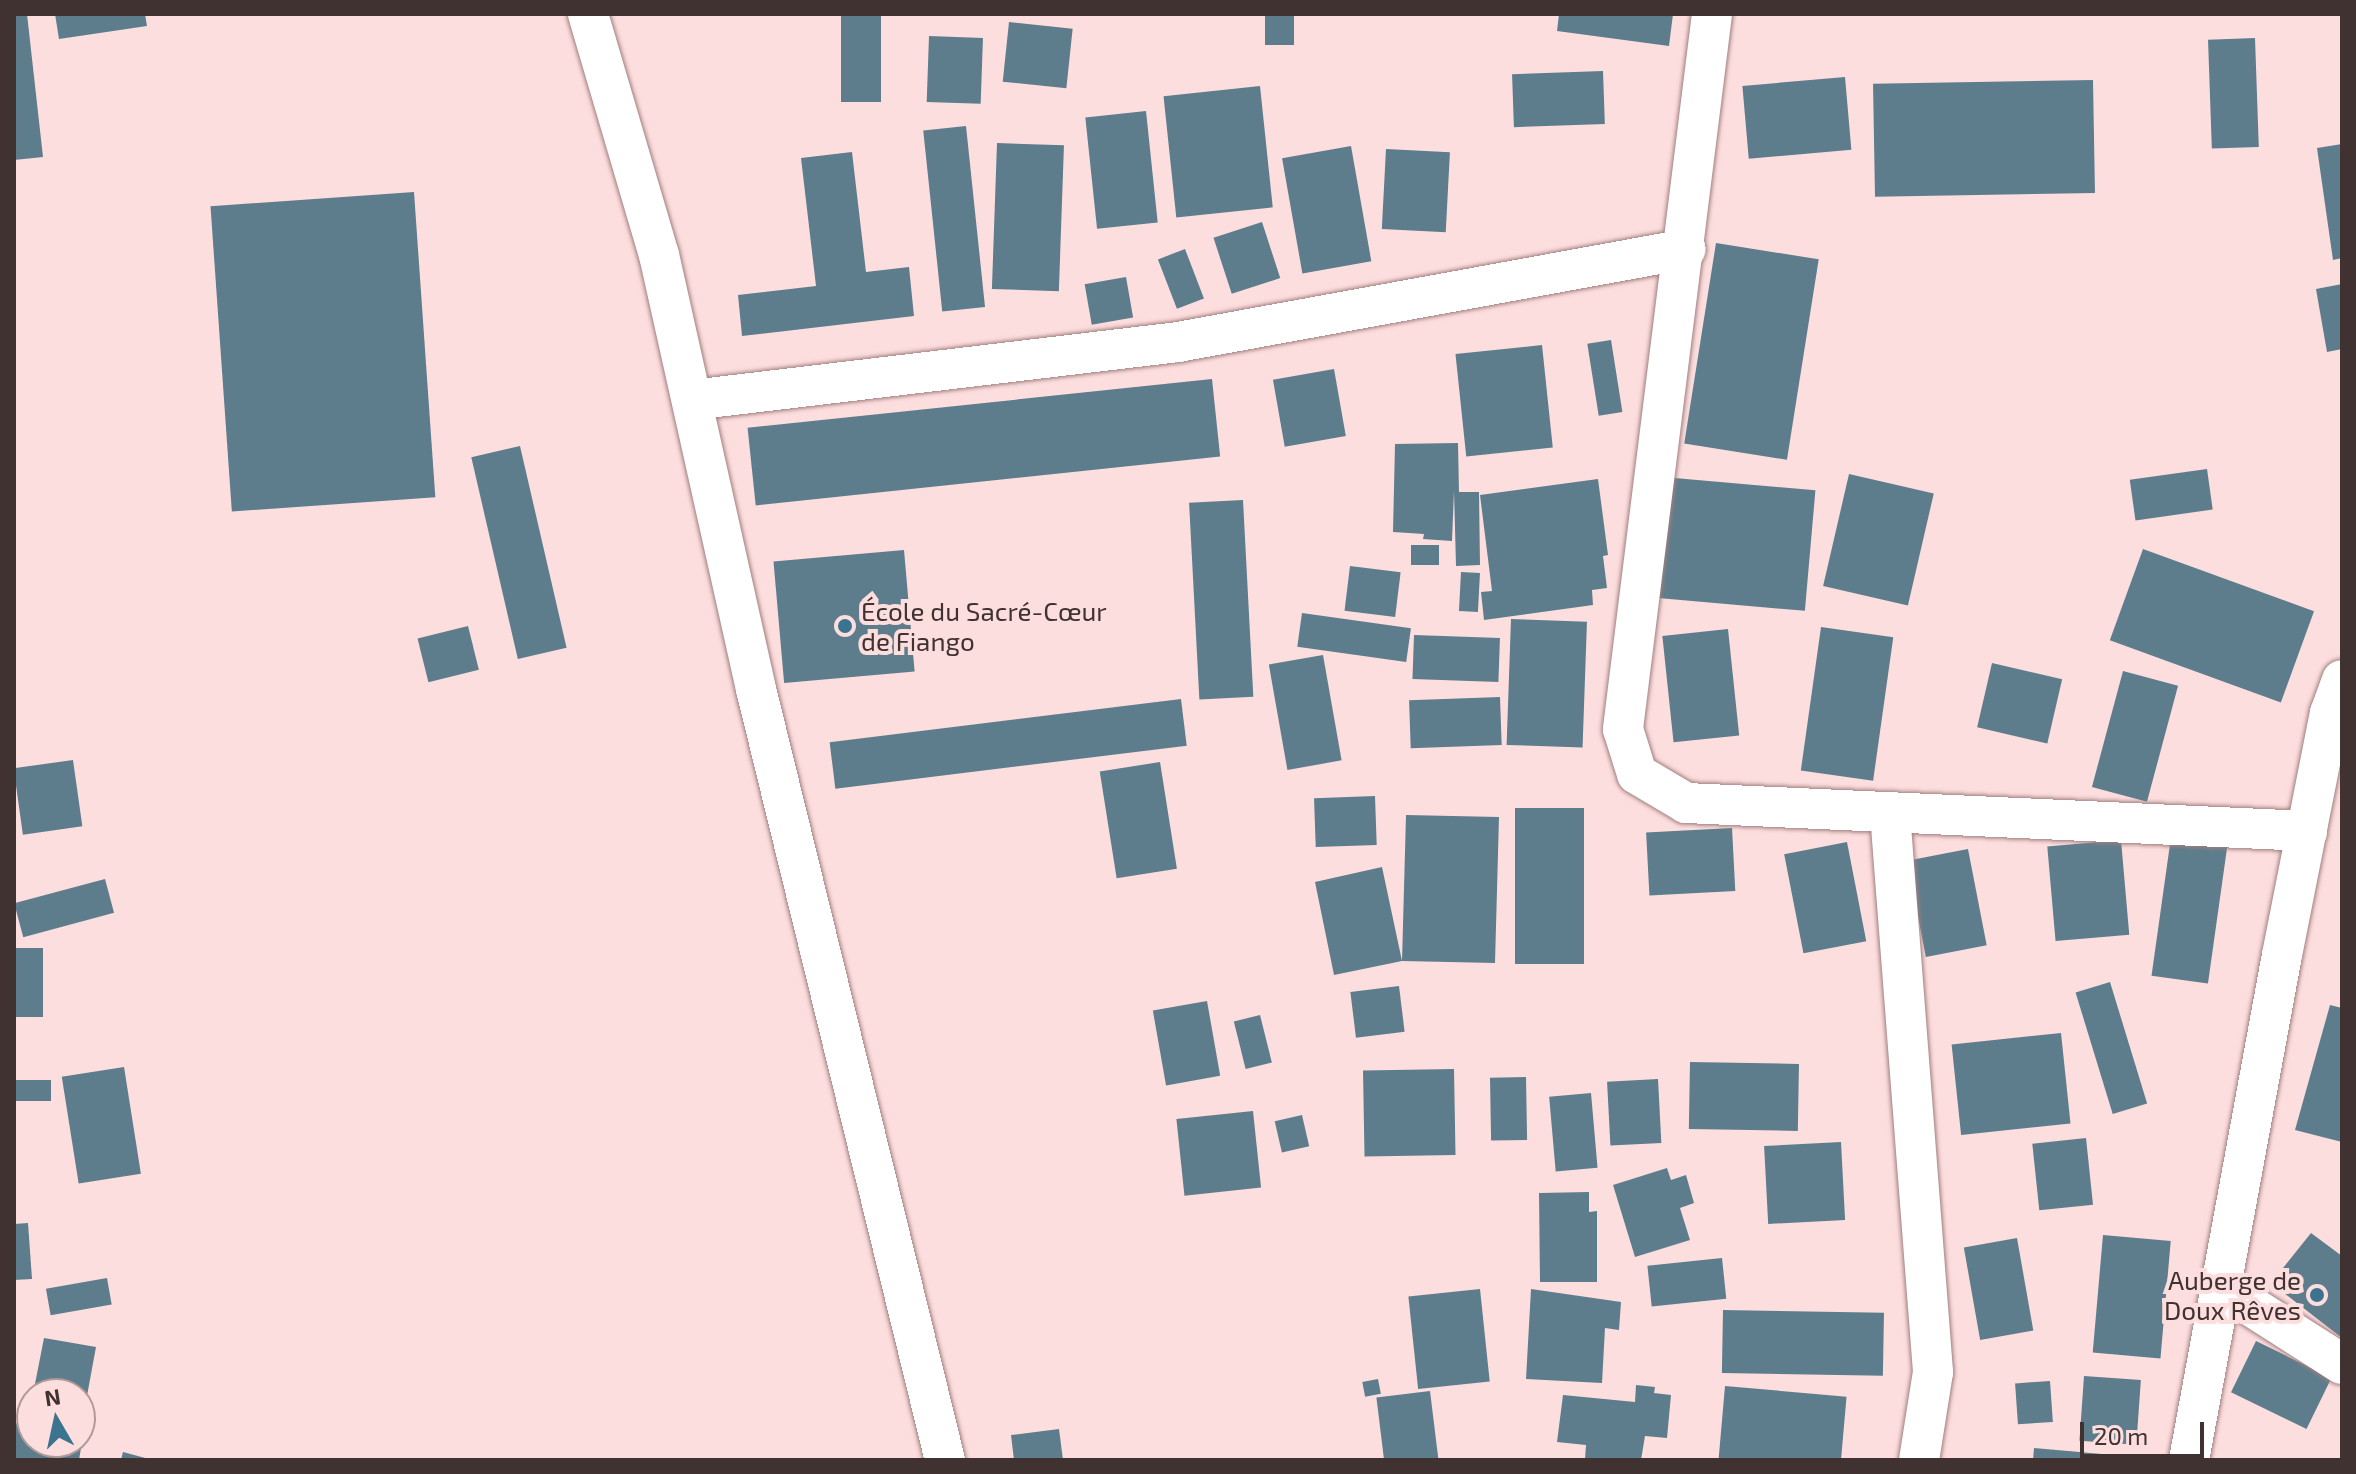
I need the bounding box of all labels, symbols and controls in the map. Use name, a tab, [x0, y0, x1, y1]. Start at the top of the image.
place label: École du Sacré-Cœur de Fiango	[861, 595, 1107, 656]
marker: École du Sacré-Cœur de Fiango	[836, 617, 854, 635]
place label: Auberge de Doux Rêves	[2164, 1264, 2301, 1326]
marker: Auberge de Doux Rêves	[2308, 1286, 2326, 1304]
north arrow	[16, 1378, 96, 1458]
text: N	[43, 1382, 62, 1410]
scale bar	[2084, 1406, 2208, 1456]
text: 20 m	[2094, 1421, 2148, 1450]

